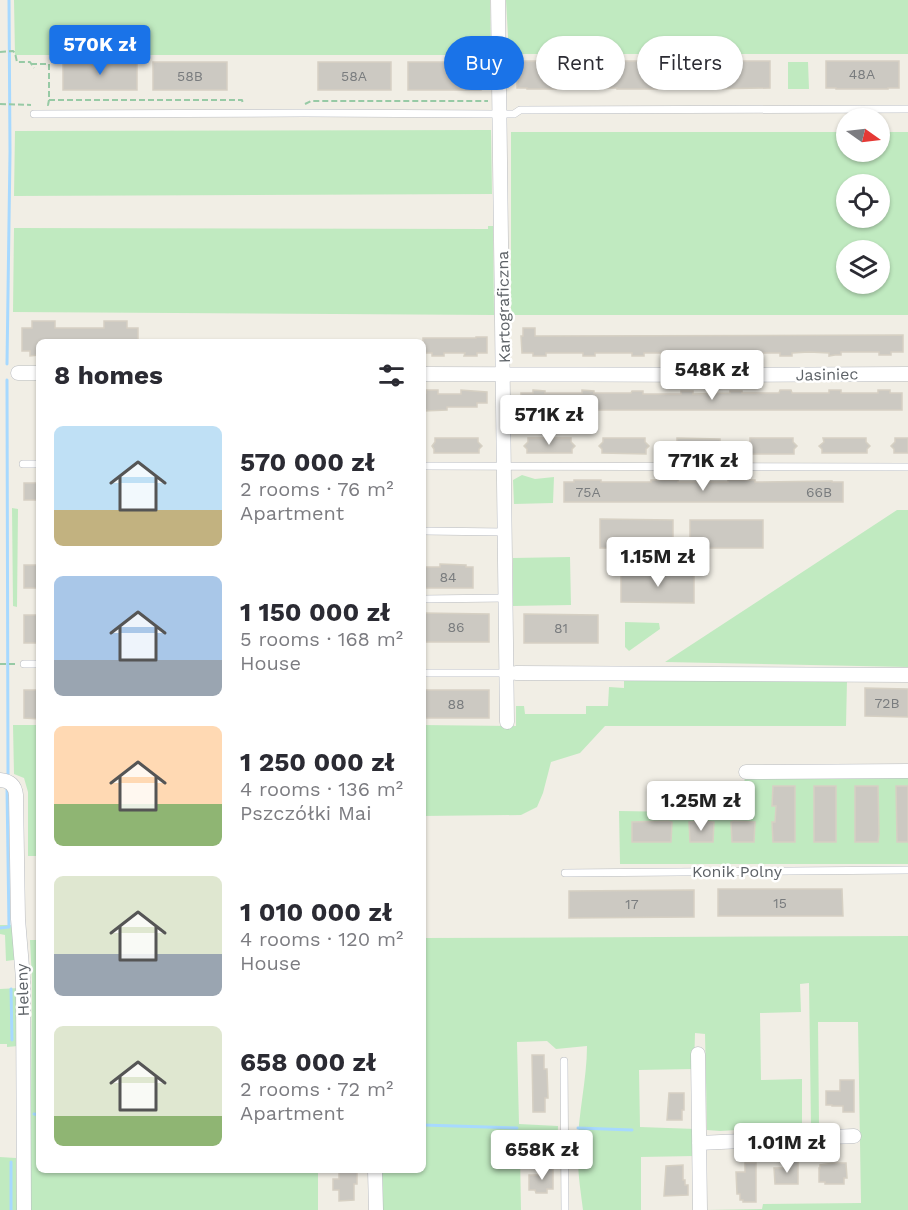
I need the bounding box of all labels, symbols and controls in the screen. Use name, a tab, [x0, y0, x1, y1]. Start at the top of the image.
pin: 570K zł	[45, 25, 155, 76]
text: 570K zł	[63, 32, 137, 56]
chip: Buy	[444, 36, 524, 90]
chip: Rent	[536, 36, 625, 90]
chip: Filters	[637, 36, 743, 90]
house number: 48A	[849, 66, 875, 82]
house number: 58B	[177, 68, 203, 84]
house number: 58A	[341, 68, 367, 84]
north arrow	[836, 108, 890, 162]
map controls	[836, 108, 890, 294]
button: locate	[836, 174, 890, 228]
button: layers	[836, 240, 890, 294]
street label: Kartograficzna	[493, 251, 514, 363]
pin: 548K zł	[657, 350, 767, 401]
text: 548K zł	[675, 357, 749, 381]
icon: filters	[375, 359, 408, 392]
text: 8 homes	[54, 360, 163, 390]
street label: Jasiniec	[795, 364, 859, 385]
pin: 571K zł	[494, 395, 604, 446]
text: 571K zł	[514, 402, 584, 426]
pin: 771K zł	[648, 441, 758, 492]
text: 570 000 zł	[240, 447, 375, 477]
text: 771K zł	[668, 448, 738, 472]
icon: home	[102, 450, 174, 522]
text: 2 rooms · 76 m²	[240, 477, 393, 501]
house number: 75A	[575, 484, 601, 500]
house number: 66B	[806, 484, 832, 500]
text: Apartment	[240, 501, 344, 525]
pin: 1.15M zł	[596, 537, 720, 588]
text: 1.15M zł	[621, 544, 695, 568]
house number: 84	[439, 569, 457, 585]
text: 1 150 000 zł	[240, 597, 390, 627]
icon: home	[102, 600, 174, 672]
house number: 86	[447, 619, 465, 635]
house number: 81	[554, 620, 568, 636]
text: 5 rooms · 168 m²	[240, 627, 403, 651]
text: House	[240, 651, 301, 675]
house number: 72B	[874, 695, 900, 711]
house number: 88	[447, 696, 465, 712]
text: 1 250 000 zł	[240, 747, 395, 777]
icon: home	[102, 750, 174, 822]
text: 4 rooms · 136 m²	[240, 777, 403, 801]
pin: 1.25M zł	[639, 781, 763, 832]
text: 1.25M zł	[661, 788, 741, 812]
text: Pszczółki Mai	[240, 801, 372, 825]
street label: Konik Polny	[692, 862, 783, 881]
house number: 15	[773, 895, 787, 911]
house number: 17	[625, 896, 639, 912]
text: 1 010 000 zł	[240, 897, 392, 927]
icon: home	[102, 900, 174, 972]
text: 4 rooms · 120 m²	[240, 927, 403, 951]
text: House	[240, 951, 301, 975]
street label: Heleny	[12, 962, 33, 1017]
text: 658 000 zł	[240, 1047, 376, 1077]
icon: home	[102, 1050, 174, 1122]
text: 2 rooms · 72 m²	[240, 1077, 393, 1101]
text: Apartment	[240, 1101, 344, 1125]
pin: 1.01M zł	[725, 1123, 849, 1174]
pin: 658K zł	[487, 1130, 597, 1181]
text: 1.01M zł	[748, 1130, 826, 1154]
text: 658K zł	[505, 1137, 579, 1161]

